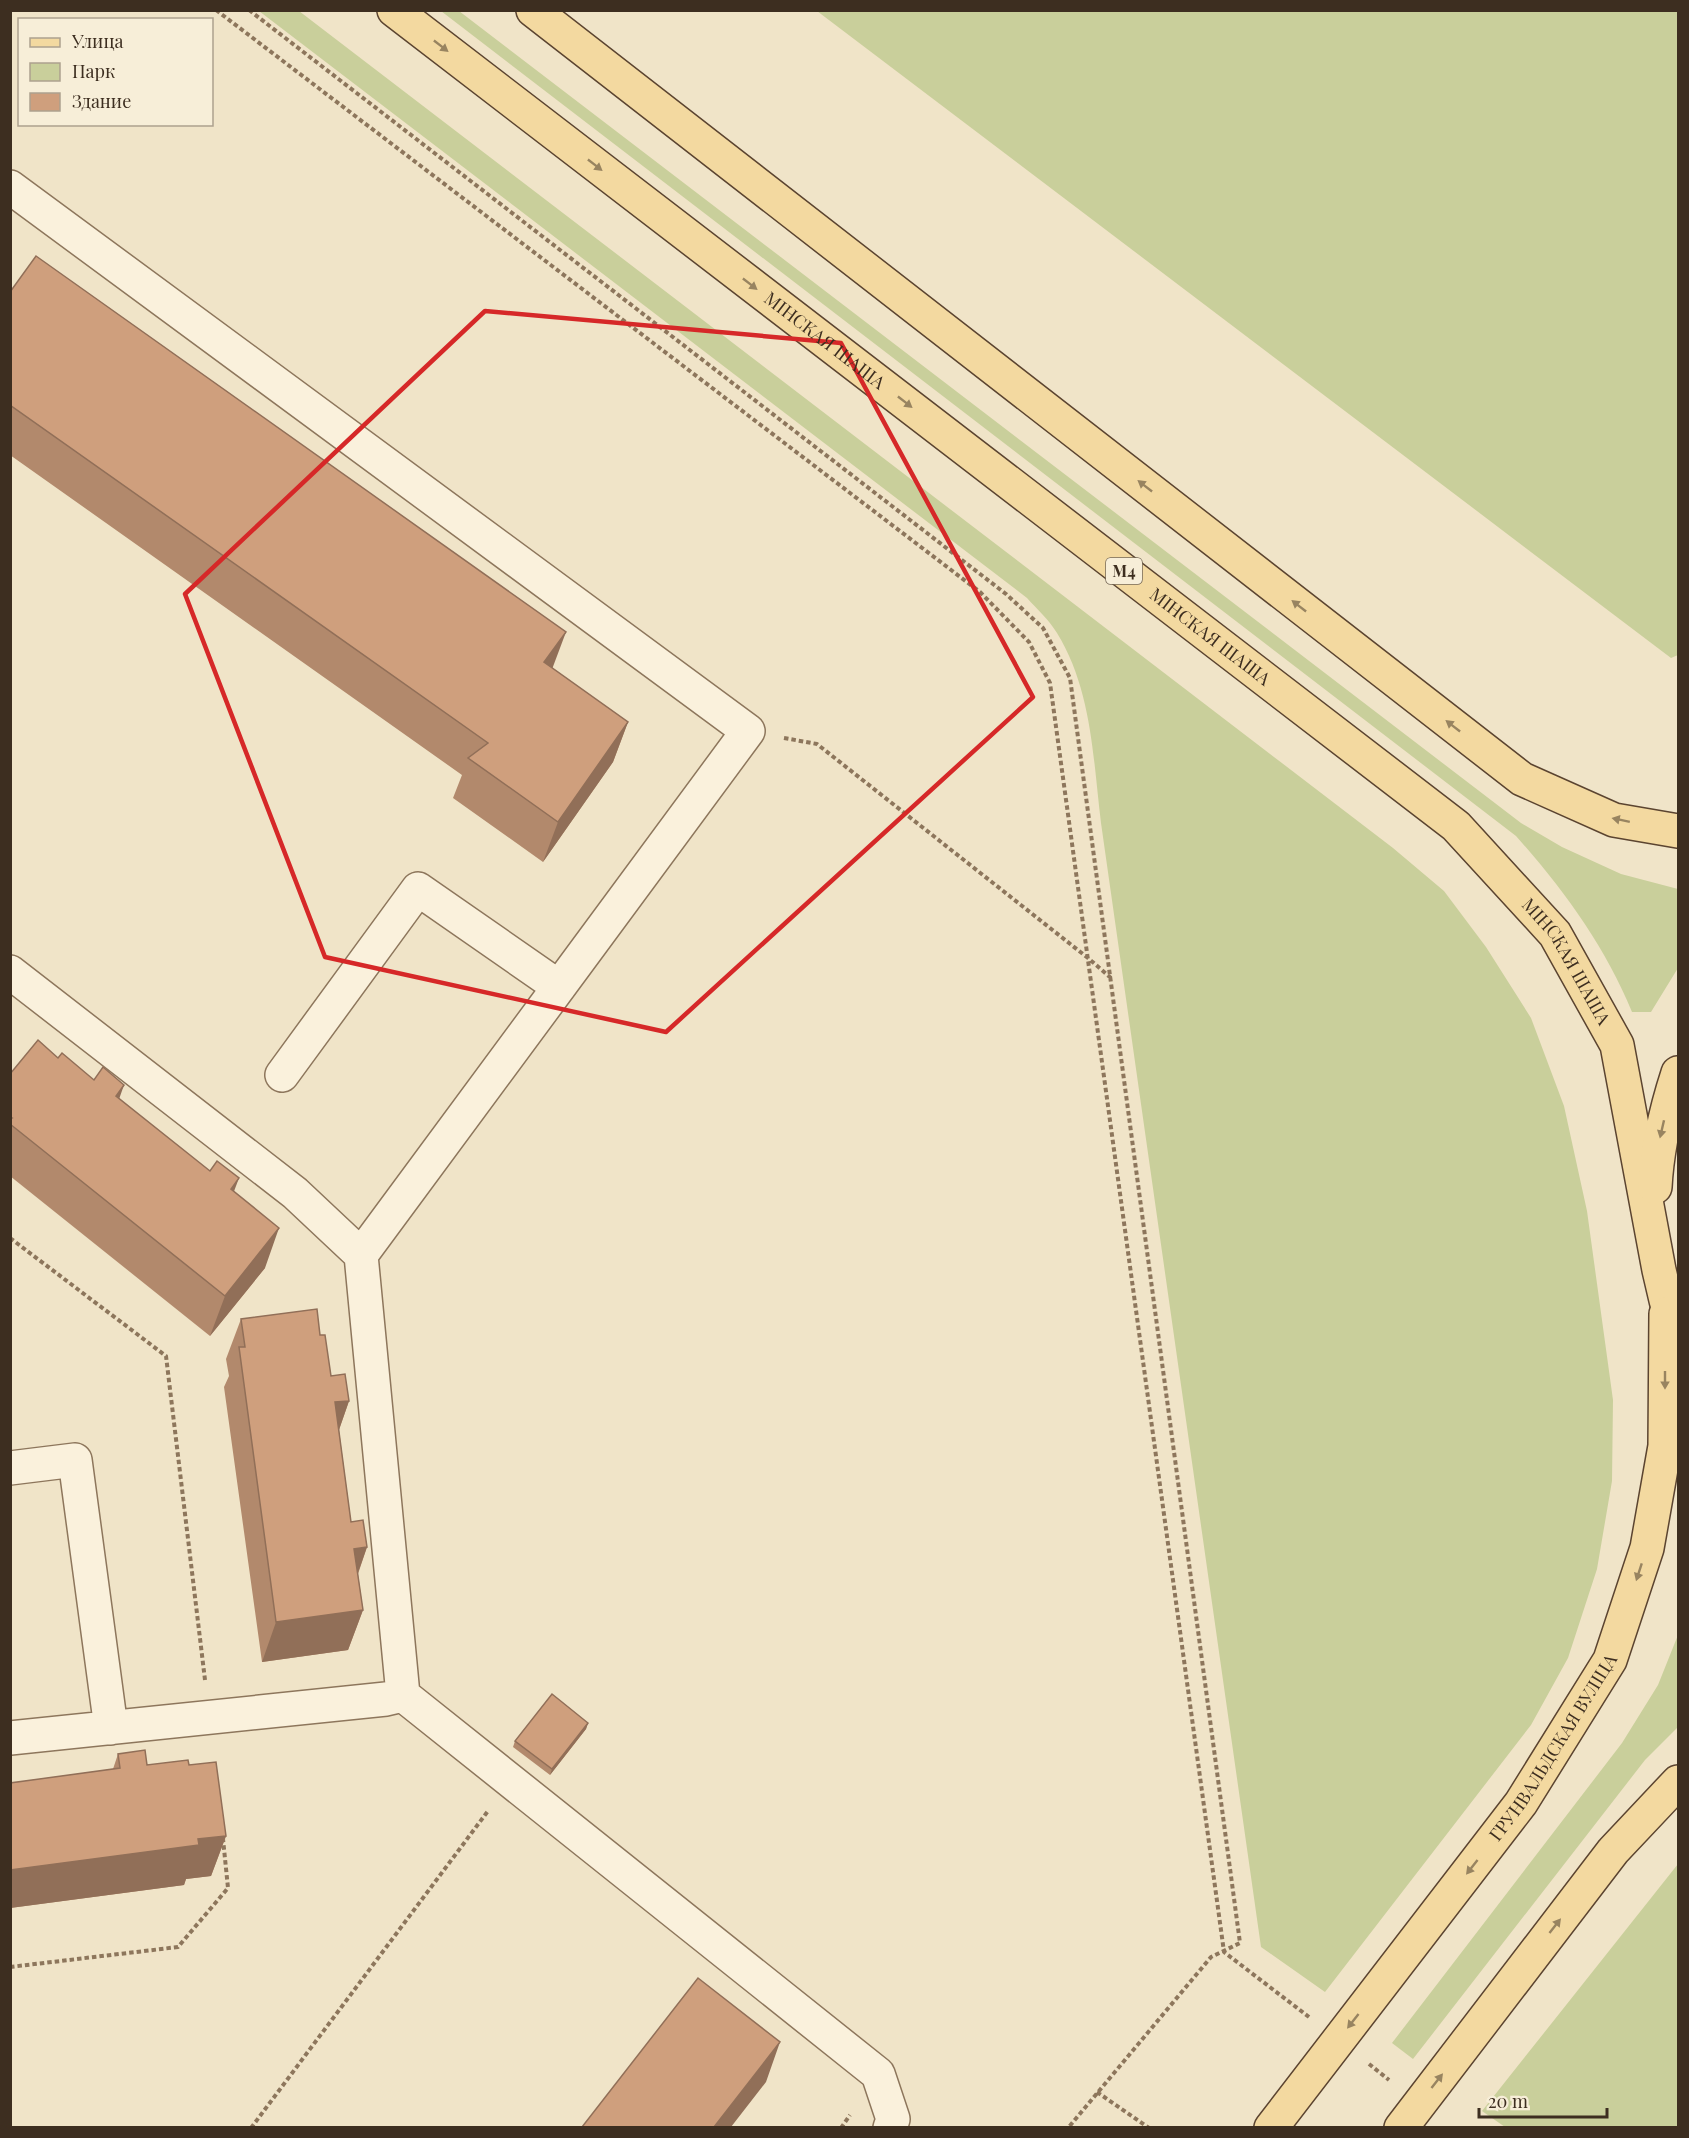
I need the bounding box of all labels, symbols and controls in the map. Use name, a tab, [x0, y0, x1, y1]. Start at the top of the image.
legend	[18, 18, 213, 126]
text: Улица	[71, 29, 123, 53]
one-way arrow	[433, 40, 448, 52]
text: Парк	[72, 59, 115, 83]
text: Здание	[72, 89, 131, 113]
one-way arrow	[587, 159, 603, 171]
one-way arrow	[742, 277, 758, 290]
street label: МІНСКАЯ ШАША	[760, 286, 891, 395]
one-way arrow	[897, 396, 912, 408]
one-way arrow	[1137, 480, 1153, 493]
road number: М4	[1106, 558, 1142, 584]
street label: МІНСКАЯ ШАША	[1145, 582, 1276, 691]
one-way arrow	[1291, 599, 1307, 612]
one-way arrow	[1445, 720, 1460, 732]
one-way arrow	[1612, 815, 1630, 825]
street label: МІНСКАЯ ШАША	[1517, 893, 1617, 1029]
one-way arrow	[1657, 1120, 1667, 1138]
one-way arrow	[1661, 1370, 1670, 1389]
one-way arrow	[1634, 1563, 1644, 1581]
street label: ГРУНВАЛЬДСКАЯ ВУЛІЦА	[1483, 1648, 1622, 1846]
one-way arrow	[1466, 1859, 1478, 1874]
one-way arrow	[1549, 1919, 1561, 1934]
one-way arrow	[1347, 2014, 1359, 2029]
one-way arrow	[1430, 2073, 1443, 2089]
scale bar	[1479, 2081, 1606, 2119]
text: 20 m	[1488, 2089, 1528, 2113]

